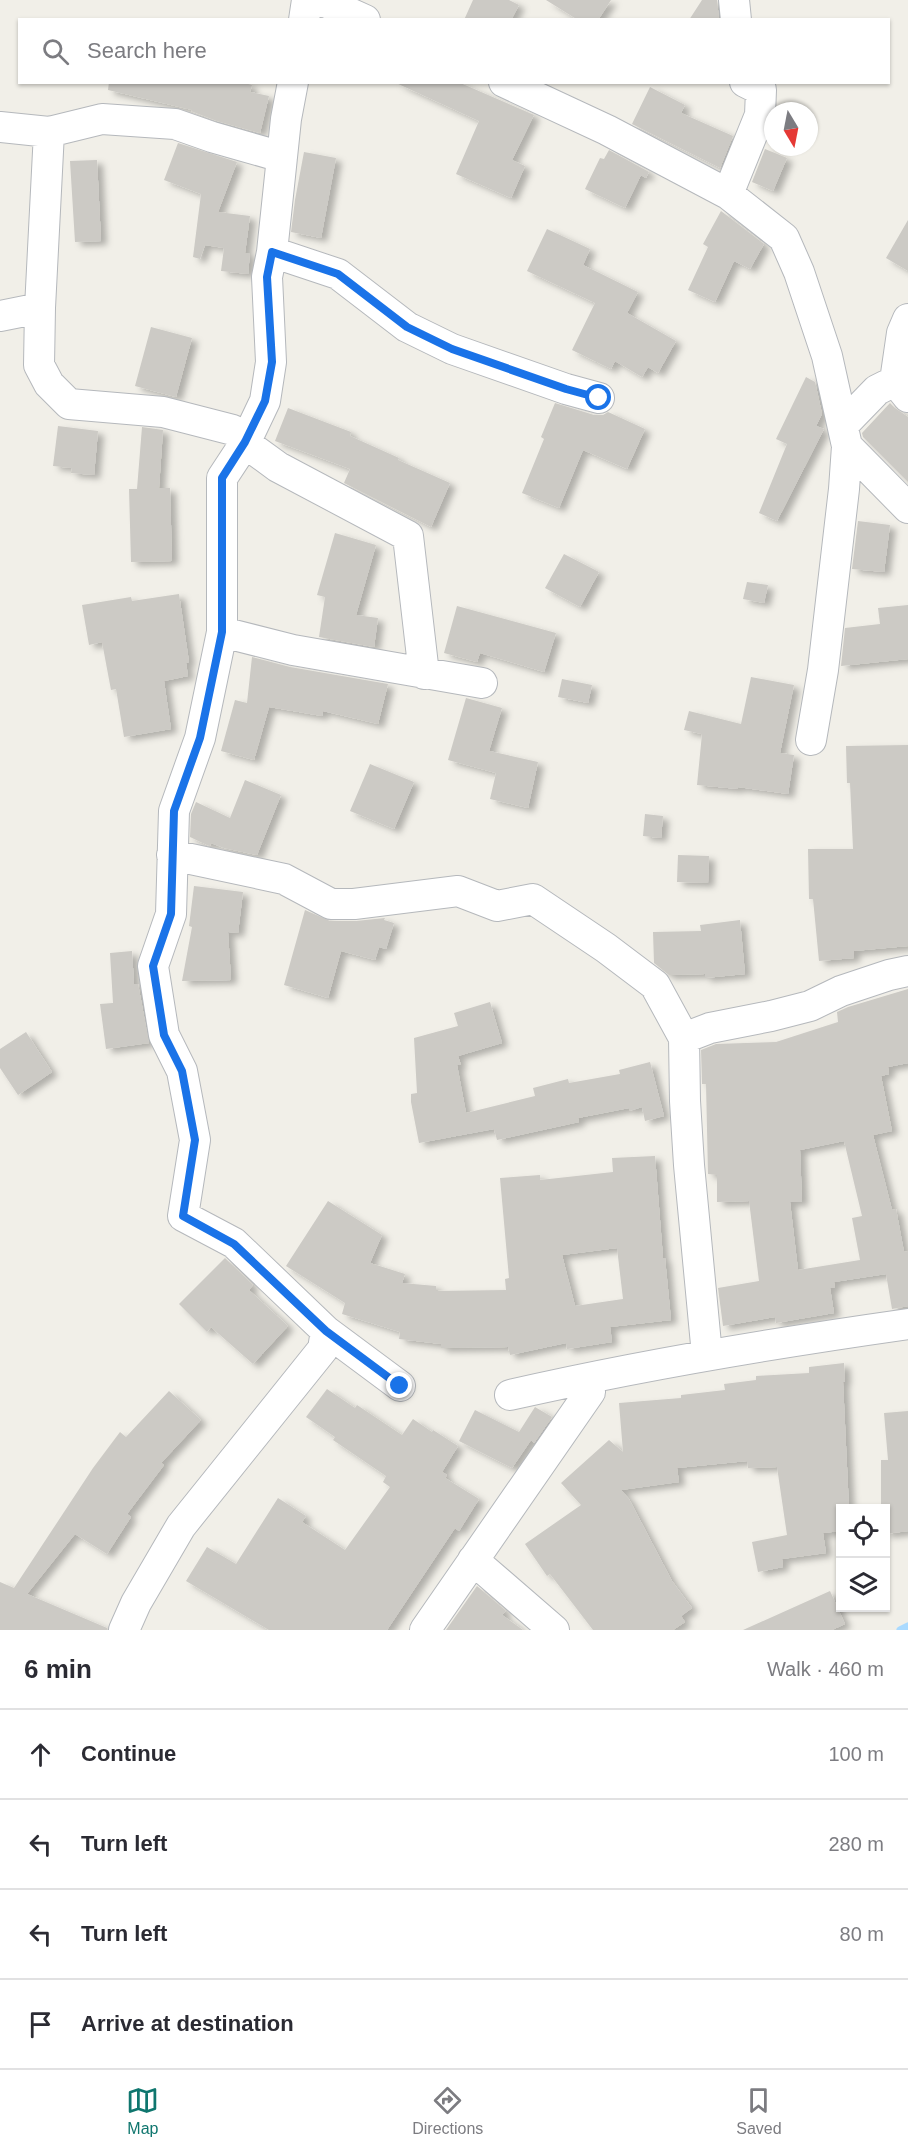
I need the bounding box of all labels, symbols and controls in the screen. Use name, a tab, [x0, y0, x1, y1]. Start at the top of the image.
search box	[18, 18, 890, 84]
icon: search	[39, 35, 72, 68]
text: Search here	[87, 38, 207, 63]
north arrow	[764, 102, 818, 156]
route start	[585, 384, 611, 410]
route end	[386, 1372, 412, 1398]
map controls	[836, 1504, 890, 1612]
button: locate	[836, 1504, 890, 1558]
button: layers	[836, 1558, 890, 1612]
text: 6 min	[24, 1654, 92, 1684]
text: Walk · 460 m	[767, 1658, 884, 1680]
icon: ahead	[24, 1738, 57, 1771]
text: Continue	[81, 1741, 176, 1766]
text: 100 m	[828, 1743, 884, 1765]
icon: left	[24, 1828, 57, 1861]
text: Turn left	[81, 1831, 167, 1856]
text: 280 m	[828, 1833, 884, 1855]
icon: left	[24, 1918, 57, 1951]
text: Turn left	[81, 1921, 167, 1946]
text: 80 m	[840, 1923, 884, 1945]
icon: arrive	[24, 2008, 57, 2041]
text: Arrive at destination	[81, 2011, 294, 2036]
tab: Map	[126, 2084, 159, 2138]
tab: Directions	[412, 2084, 483, 2138]
tab: Saved	[736, 2084, 782, 2138]

